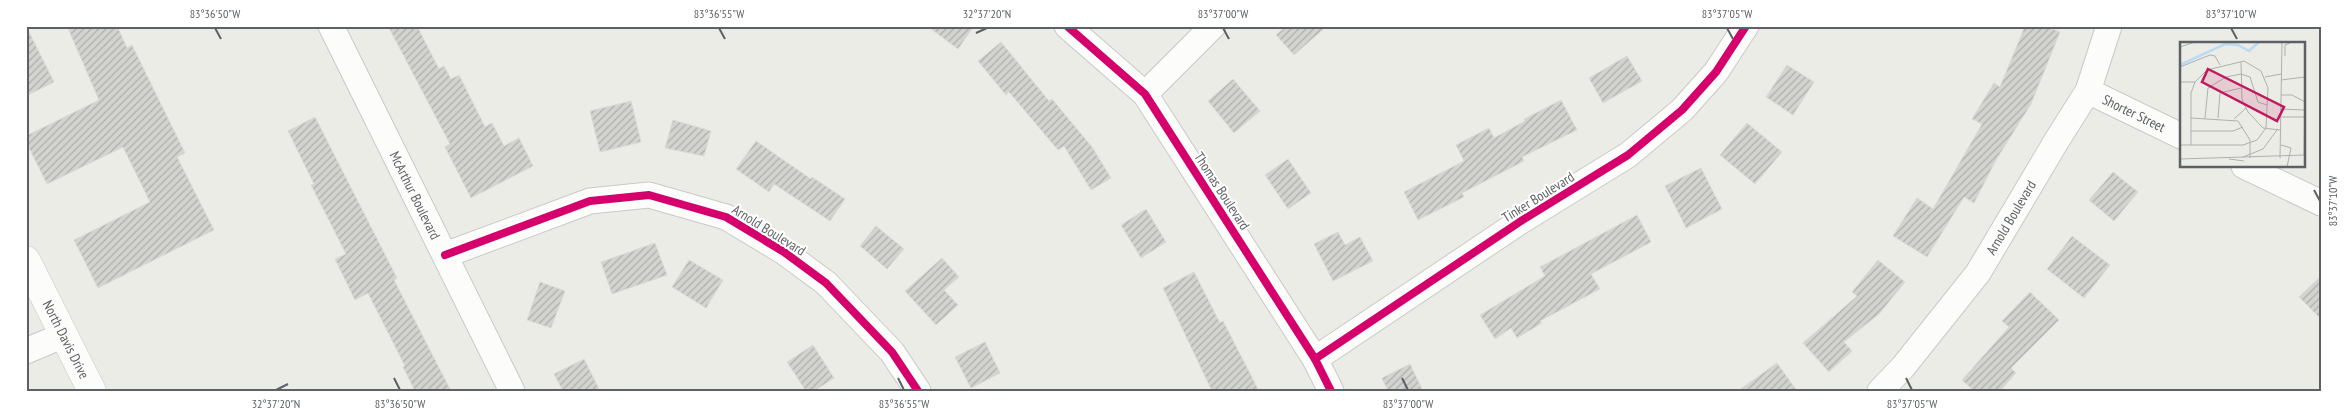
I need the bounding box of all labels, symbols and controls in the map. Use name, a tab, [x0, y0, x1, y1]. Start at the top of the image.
text: 83°36'50"W	[190, 6, 240, 21]
text: 83°36'55"W	[694, 6, 744, 21]
text: 32°37'20"N	[963, 6, 1011, 21]
text: 83°37'00"W	[1198, 6, 1248, 21]
text: 83°37'05"W	[1702, 6, 1752, 21]
text: 83°37'10"W	[2206, 6, 2256, 21]
inset map	[2180, 42, 2304, 168]
street label: Shorter Street	[2099, 90, 2168, 136]
street label: McArthur Boulevard	[386, 148, 444, 242]
street label: Thomas Boulevard	[1190, 149, 1254, 233]
street label: Tinker Boulevard	[1499, 168, 1577, 226]
text: 83°37'10"W	[2325, 176, 2340, 226]
street label: Arnold Boulevard	[1982, 177, 2040, 258]
street label: Arnold Boulevard	[729, 200, 809, 260]
street label: North Davis Drive	[39, 297, 93, 382]
text: 32°37'20"N	[252, 396, 300, 411]
text: 83°36'50"W	[375, 396, 425, 411]
text: 83°36'55"W	[879, 396, 929, 411]
text: 83°37'00"W	[1383, 396, 1433, 411]
text: 83°37'05"W	[1887, 396, 1937, 411]

